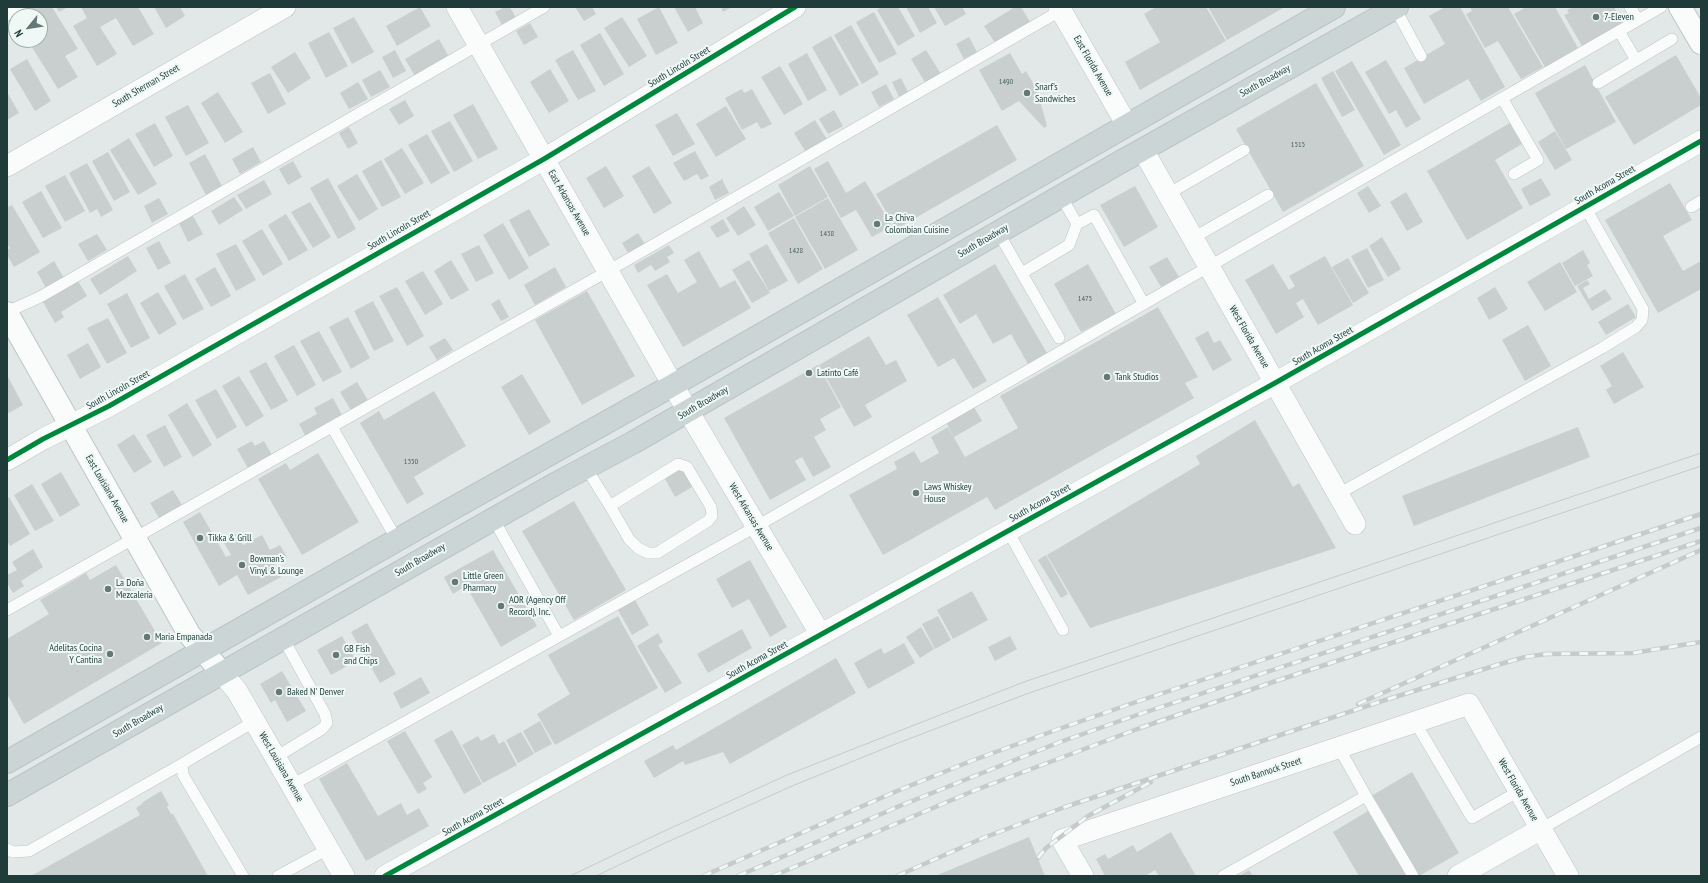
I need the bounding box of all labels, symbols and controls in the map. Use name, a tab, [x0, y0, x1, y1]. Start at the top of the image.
north arrow	[8, 8, 48, 48]
place label: 7-Eleven	[1604, 11, 1634, 23]
marker: 7-Eleven	[1591, 12, 1601, 22]
text: N	[11, 27, 26, 40]
street label: East Florida Avenue	[1071, 34, 1115, 98]
street label: South Lincoln Street	[646, 44, 712, 90]
street label: South Sherman Street	[110, 62, 182, 110]
street label: South Broadway	[1238, 62, 1292, 100]
house number: 1490	[999, 77, 1013, 87]
place label: Snarf's Sandwiches	[1035, 81, 1076, 104]
marker: Snarf's Sandwiches	[1022, 88, 1032, 98]
house number: 1515	[1291, 140, 1305, 150]
street label: South Acoma Street	[1573, 163, 1637, 207]
street label: East Arkansas Avenue	[545, 168, 593, 238]
street label: South Lincoln Street	[366, 207, 432, 253]
place label: La Chiva Colombian Cuisine	[885, 212, 949, 236]
marker: La Chiva Colombian Cuisine	[872, 219, 882, 229]
street label: South Broadway	[956, 222, 1010, 260]
house number: 1438	[820, 229, 834, 239]
house number: 1428	[789, 246, 803, 256]
house number: 1475	[1078, 294, 1092, 304]
street label: West Florida Avenue	[1226, 304, 1272, 370]
street label: South Acoma Street	[1291, 324, 1355, 368]
place label: Latinto Café	[817, 367, 858, 379]
street label: South Lincoln Street	[84, 368, 152, 412]
marker: Latinto Café	[804, 368, 814, 378]
place label: Tank Studios	[1115, 371, 1159, 383]
marker: Tank Studios	[1102, 372, 1112, 382]
street label: South Broadway	[676, 384, 730, 422]
street label: East Louisiana Avenue	[83, 453, 131, 525]
house number: 1350	[404, 457, 418, 467]
street label: West Arkansas Avenue	[726, 481, 776, 553]
place label: Laws Whiskey House	[924, 481, 972, 504]
street label: South Acoma Street	[1007, 481, 1073, 525]
marker: Laws Whiskey House	[911, 488, 921, 498]
place label: Tikka & Grill	[208, 532, 252, 544]
marker: Tikka & Grill	[195, 533, 205, 543]
street label: South Broadway	[393, 541, 447, 579]
place label: Bowman’s Vinyl & Lounge	[250, 553, 303, 576]
marker: Bowman’s Vinyl & Lounge	[237, 560, 247, 570]
place label: Little Green Pharmacy	[463, 570, 504, 594]
place label: La Doña Mezcaleria	[116, 577, 153, 600]
marker: Little Green Pharmacy	[450, 577, 460, 587]
marker: La Doña Mezcaleria	[103, 584, 113, 594]
place label: AOR (Agency Off Record), Inc.	[509, 594, 566, 618]
marker: AOR (Agency Off Record), Inc.	[496, 601, 506, 611]
place label: Maria Empanada	[155, 631, 212, 643]
marker: Maria Empanada	[142, 632, 152, 642]
street label: South Acoma Street	[724, 638, 790, 682]
place label: Adelitas Cocina Y Cantina	[49, 642, 102, 666]
place label: GB Fish and Chips	[344, 643, 378, 666]
marker: Adelitas Cocina Y Cantina	[105, 649, 115, 659]
marker: GB Fish and Chips	[331, 650, 341, 660]
place label: Baked N' Denver	[287, 686, 344, 698]
marker: Baked N' Denver	[274, 687, 284, 697]
street label: South Broadway	[111, 702, 165, 740]
street label: West Louisiana Avenue	[256, 730, 306, 804]
street label: South Bannock Street	[1229, 755, 1303, 789]
street label: West Florida Avenue	[1495, 757, 1541, 823]
street label: South Acoma Street	[440, 795, 506, 839]

